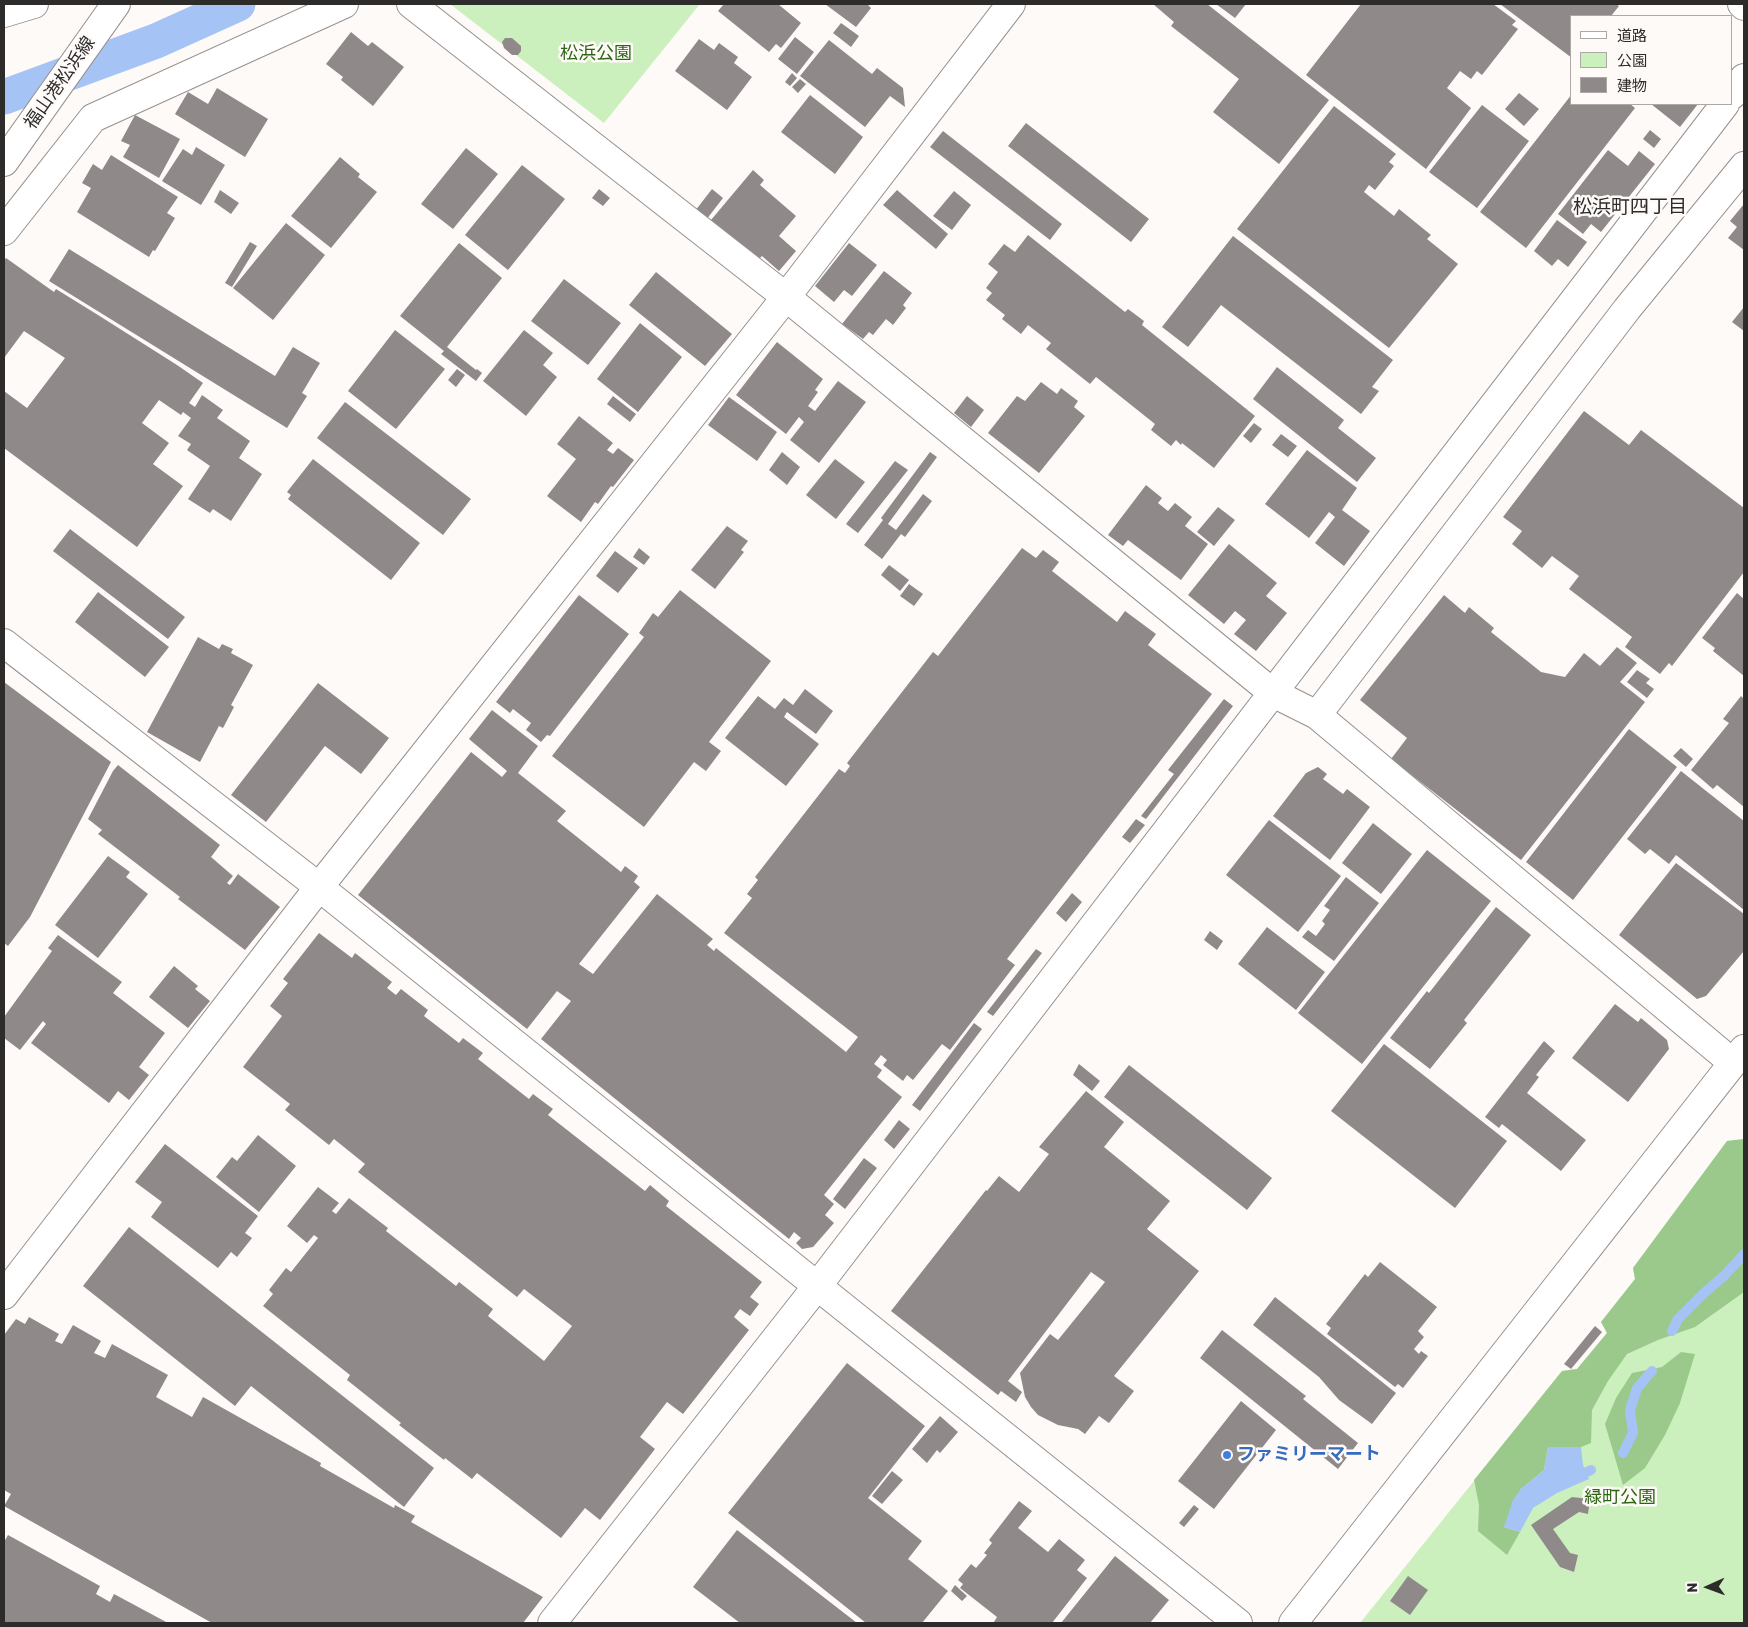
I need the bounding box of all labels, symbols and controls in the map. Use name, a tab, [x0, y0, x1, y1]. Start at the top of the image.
legend	[1570, 15, 1733, 105]
text: 道路	[1617, 27, 1647, 45]
street label: 福山港松浜線	[20, 33, 100, 133]
park label: 松浜公園	[560, 43, 632, 65]
text: 公園	[1617, 52, 1647, 70]
text: 建物	[1617, 77, 1647, 95]
district label: 松浜町四丁目	[1573, 197, 1687, 219]
place label: ファミリーマート	[1237, 1444, 1381, 1466]
marker: ファミリーマート	[1221, 1449, 1233, 1461]
park label: 緑町公園	[1584, 1487, 1656, 1509]
north arrow	[1683, 1562, 1733, 1612]
text: N	[1684, 1582, 1701, 1593]

